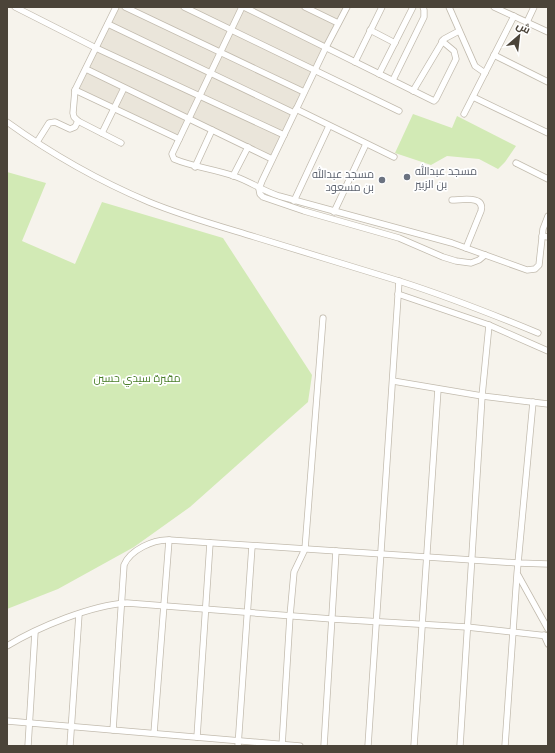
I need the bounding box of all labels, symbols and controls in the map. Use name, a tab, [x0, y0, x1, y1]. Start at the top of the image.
north arrow	[499, 16, 539, 56]
text: ش	[514, 19, 533, 37]
place label: مسجد عبدالله بن الزبير	[414, 163, 477, 191]
place label: مسجد عبدالله بن مسعود	[312, 166, 374, 194]
marker: مسجد عبدالله بن الزبير	[402, 172, 412, 182]
marker: مسجد عبدالله بن مسعود	[377, 175, 387, 185]
park label: مقبرة سيدي حسين	[93, 372, 181, 387]

